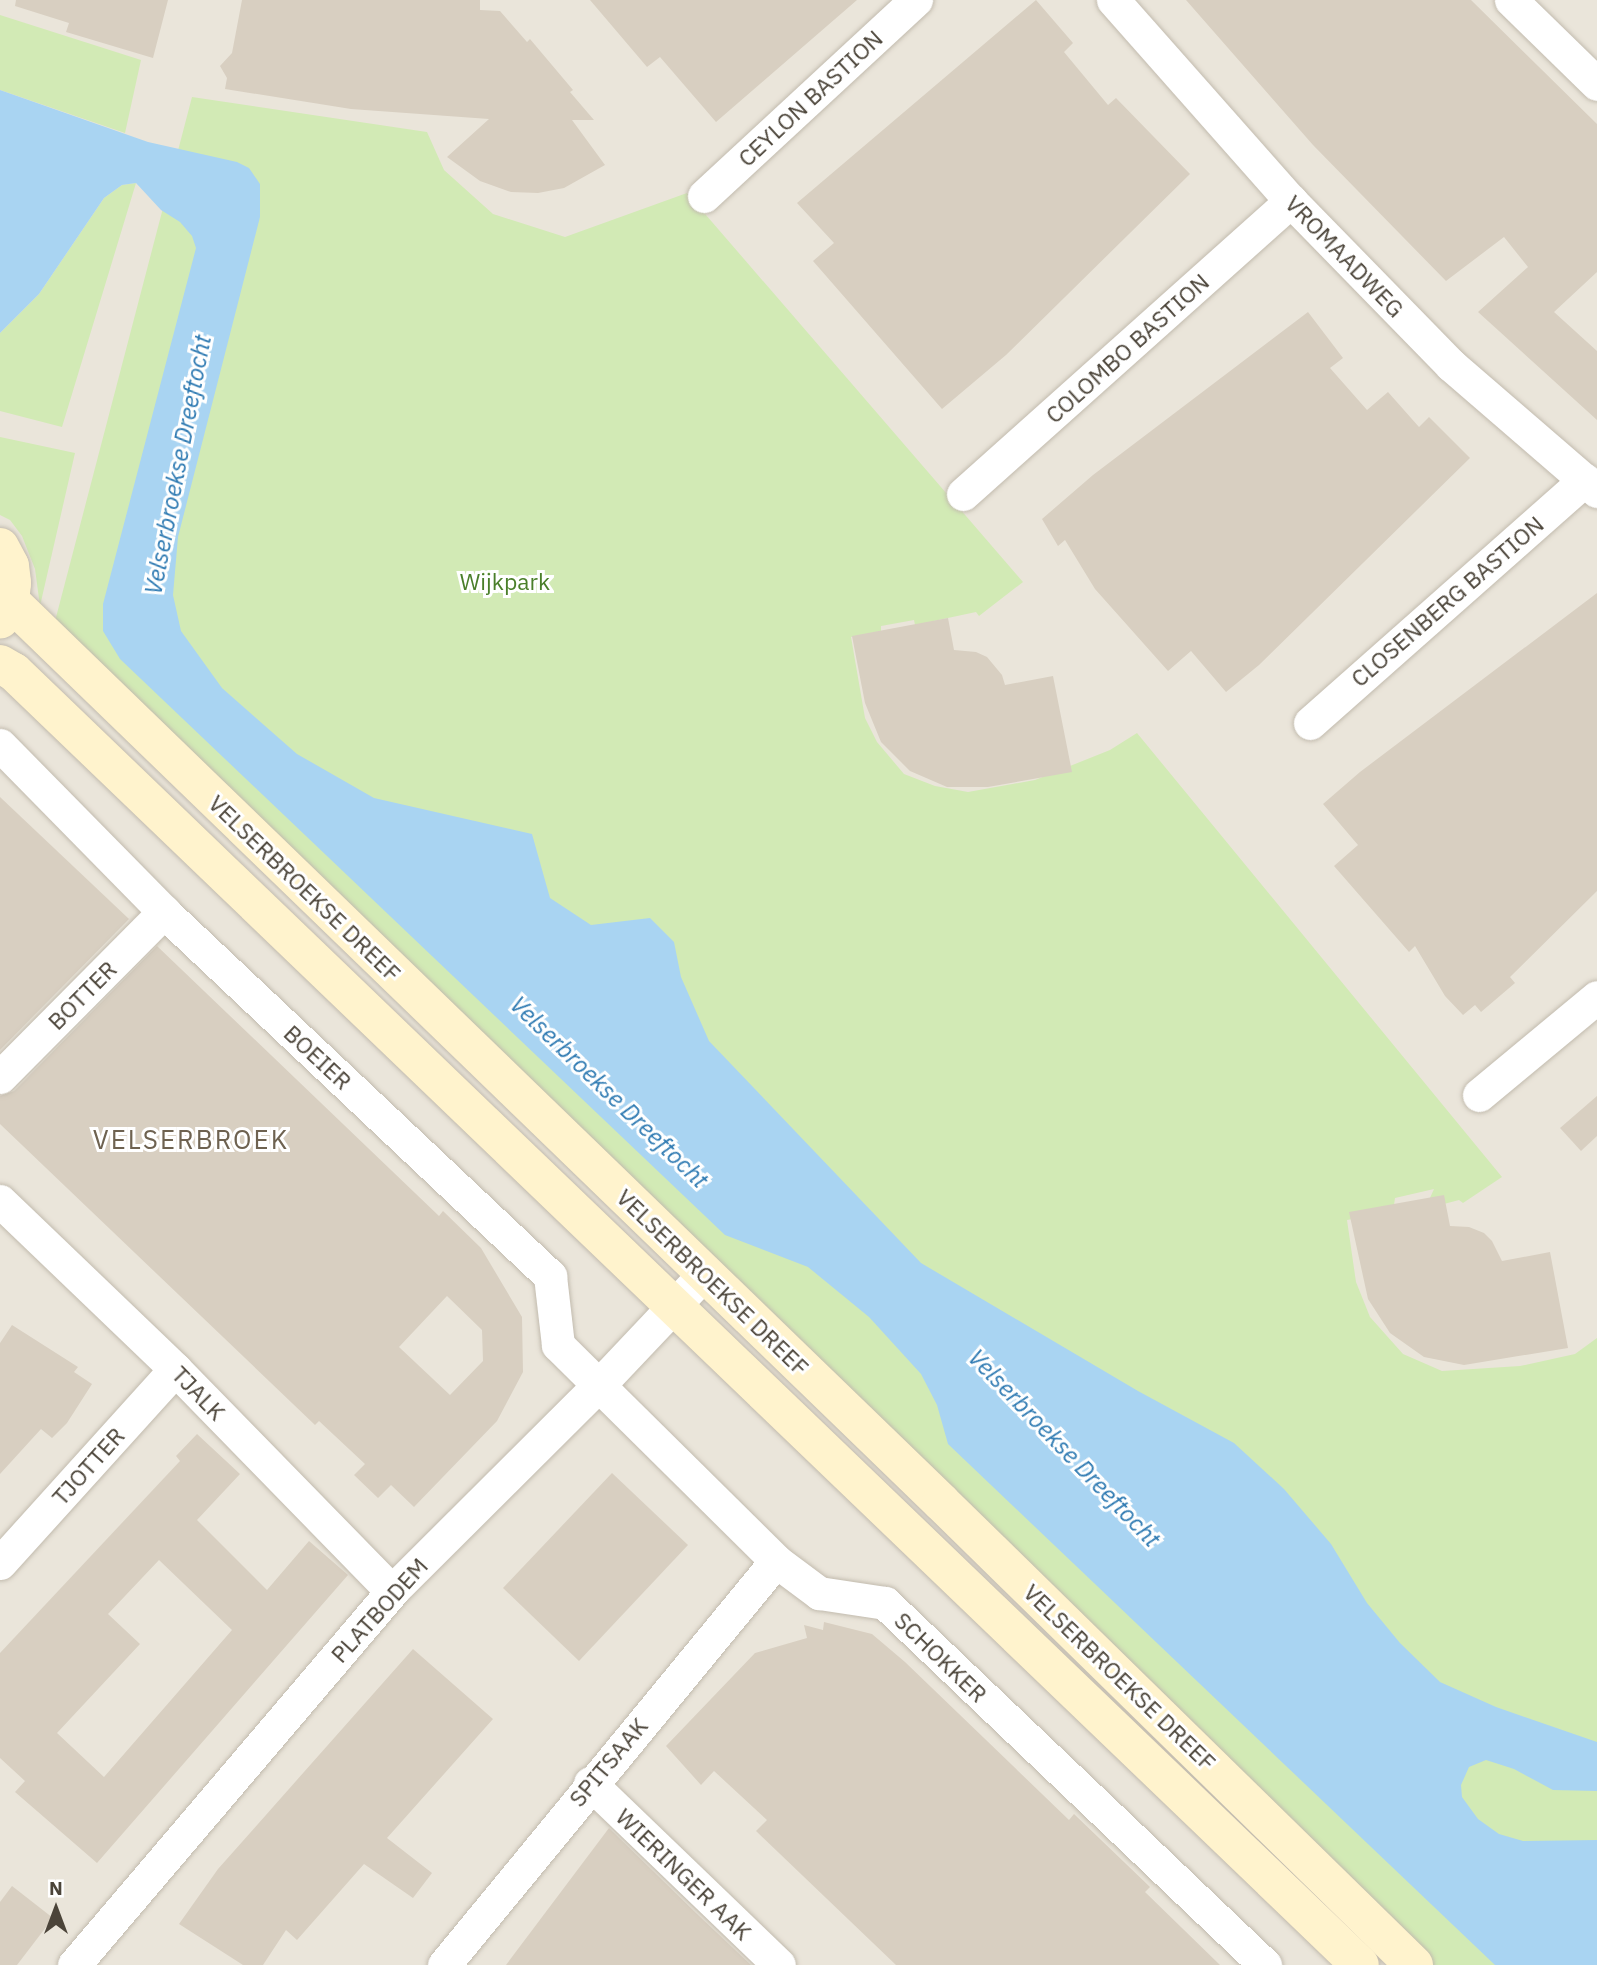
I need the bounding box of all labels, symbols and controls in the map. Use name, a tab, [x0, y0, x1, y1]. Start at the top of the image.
street label: CEYLON BASTION	[732, 24, 888, 172]
street label: VROMAADWEG	[1280, 189, 1410, 323]
street label: COLOMBO BASTION	[1040, 267, 1214, 429]
water label: Velserbroekse Dreeftocht	[139, 333, 217, 597]
street label: CLOSENBERG BASTION	[1345, 510, 1549, 692]
park label: Wijkpark	[460, 567, 550, 595]
street label: VELSERBROEKSE DREEF	[203, 789, 407, 987]
street label: BOTTER	[42, 955, 122, 1035]
water label: Velserbroekse Dreeftocht	[504, 990, 714, 1194]
street label: BOEIER	[279, 1019, 357, 1095]
district label: VELSERBROEK	[94, 1124, 288, 1156]
street label: VELSERBROEKSE DREEF	[611, 1183, 815, 1381]
water label: Velserbroekse Dreeftocht	[962, 1343, 1166, 1553]
street label: TJALK	[167, 1360, 231, 1426]
street label: TJOTTER	[46, 1422, 130, 1510]
street label: PLATBODEM	[325, 1552, 433, 1668]
street label: VELSERBROEKSE DREEF	[1018, 1578, 1222, 1776]
street label: SCHOKKER	[889, 1606, 993, 1708]
street label: SPITSAAK	[563, 1712, 653, 1812]
street label: WIERINGER AAK	[611, 1803, 757, 1945]
north arrow	[21, 1874, 91, 1944]
text: N	[49, 1876, 63, 1900]

